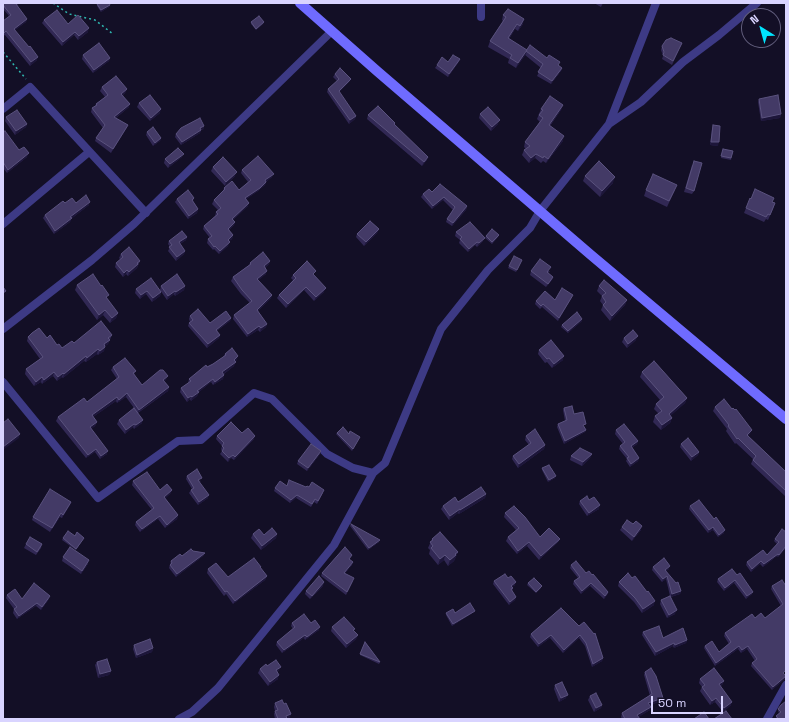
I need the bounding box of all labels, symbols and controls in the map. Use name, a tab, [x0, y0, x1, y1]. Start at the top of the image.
north arrow	[741, 8, 781, 48]
text: N	[747, 11, 762, 27]
scale bar	[653, 688, 725, 714]
text: 50 m	[658, 695, 686, 711]

